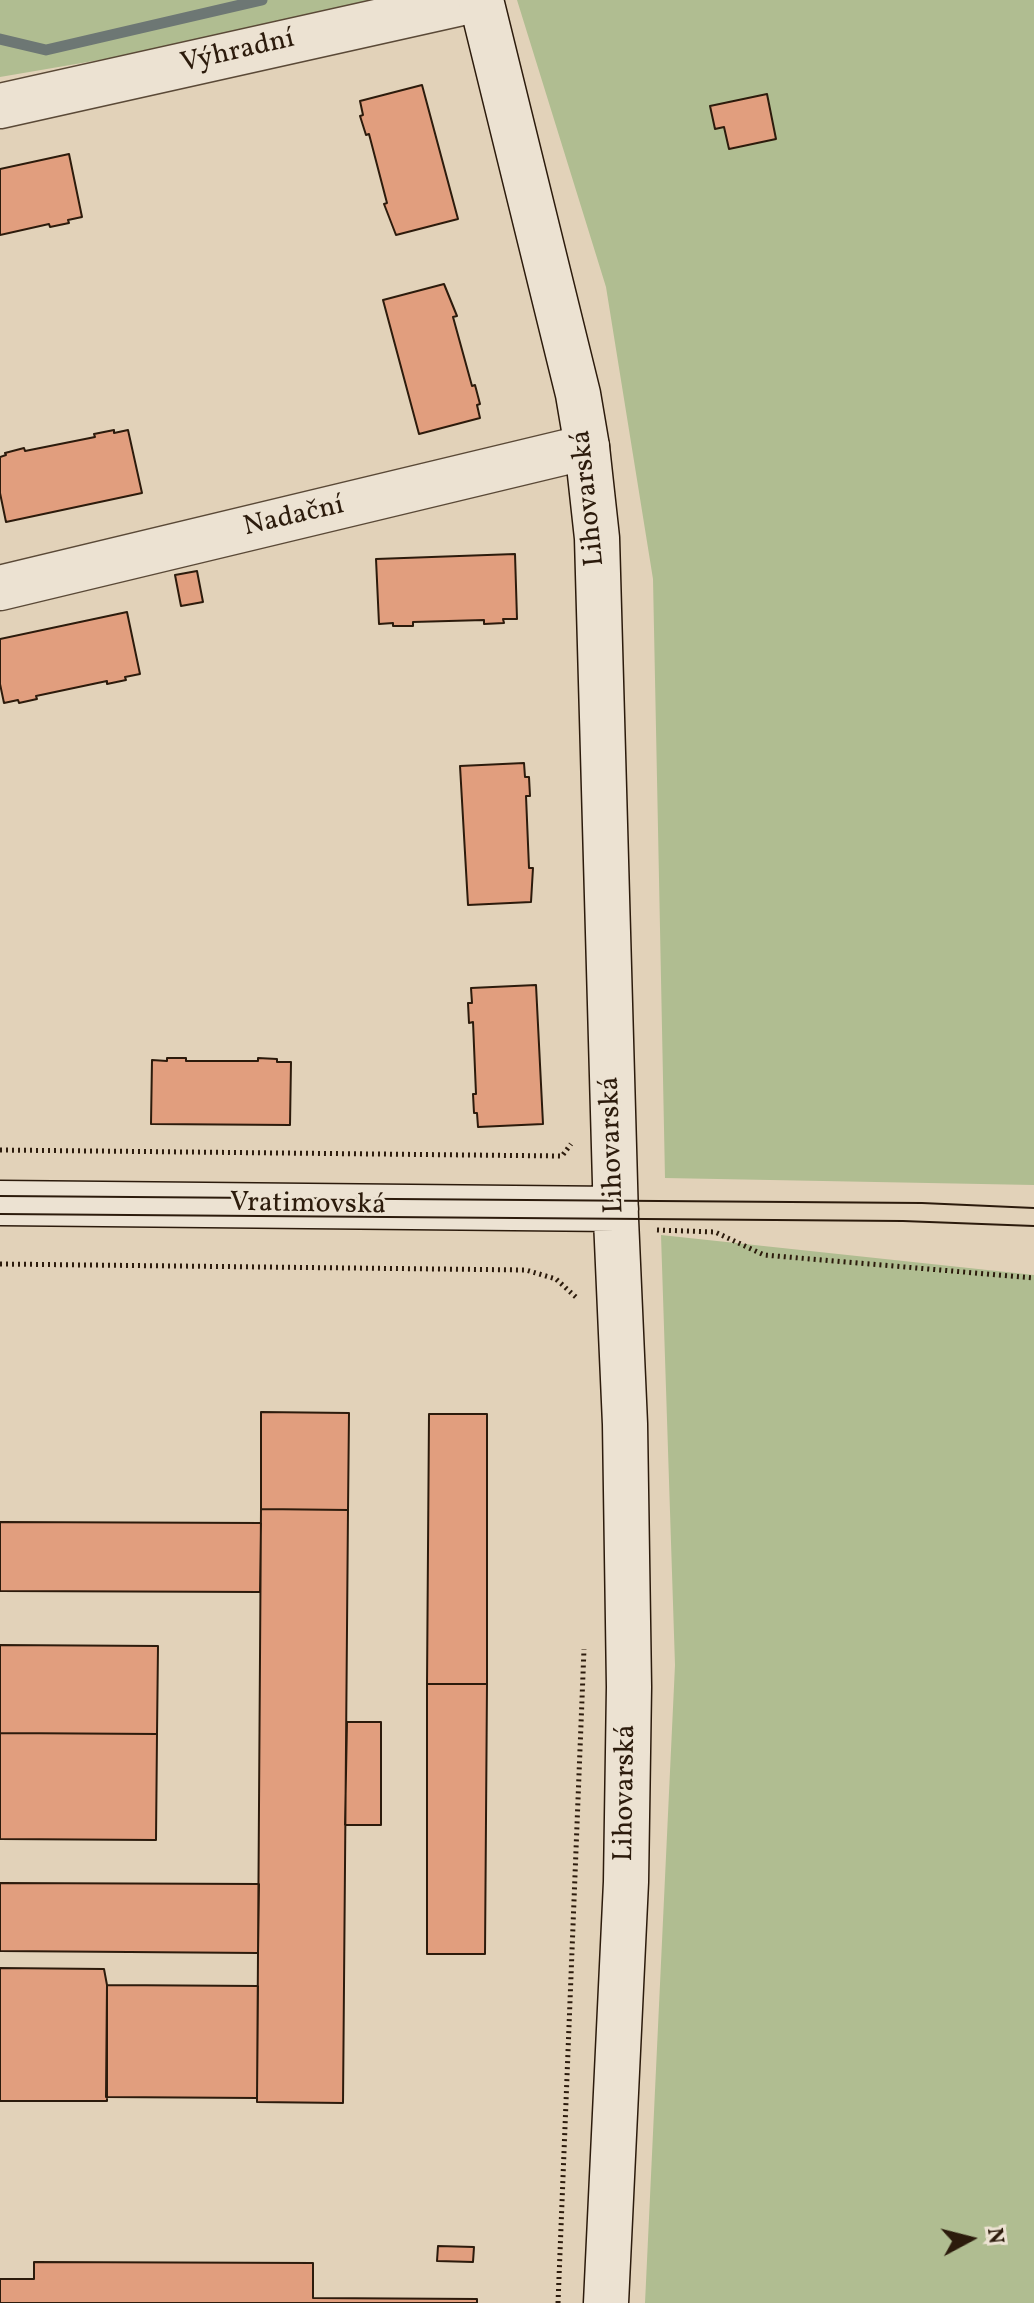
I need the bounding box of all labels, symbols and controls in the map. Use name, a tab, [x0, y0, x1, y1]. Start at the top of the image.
street label: Výhradní	[178, 24, 298, 82]
street label: Lihovarská	[566, 428, 614, 568]
street label: Nadační	[240, 490, 348, 546]
street label: Lihovarská	[595, 1076, 633, 1214]
street label: Vratimovská	[230, 1188, 386, 1224]
street label: Lihovarská	[609, 1724, 645, 1862]
north arrow	[930, 2199, 1010, 2279]
text: N	[978, 2226, 1011, 2246]

